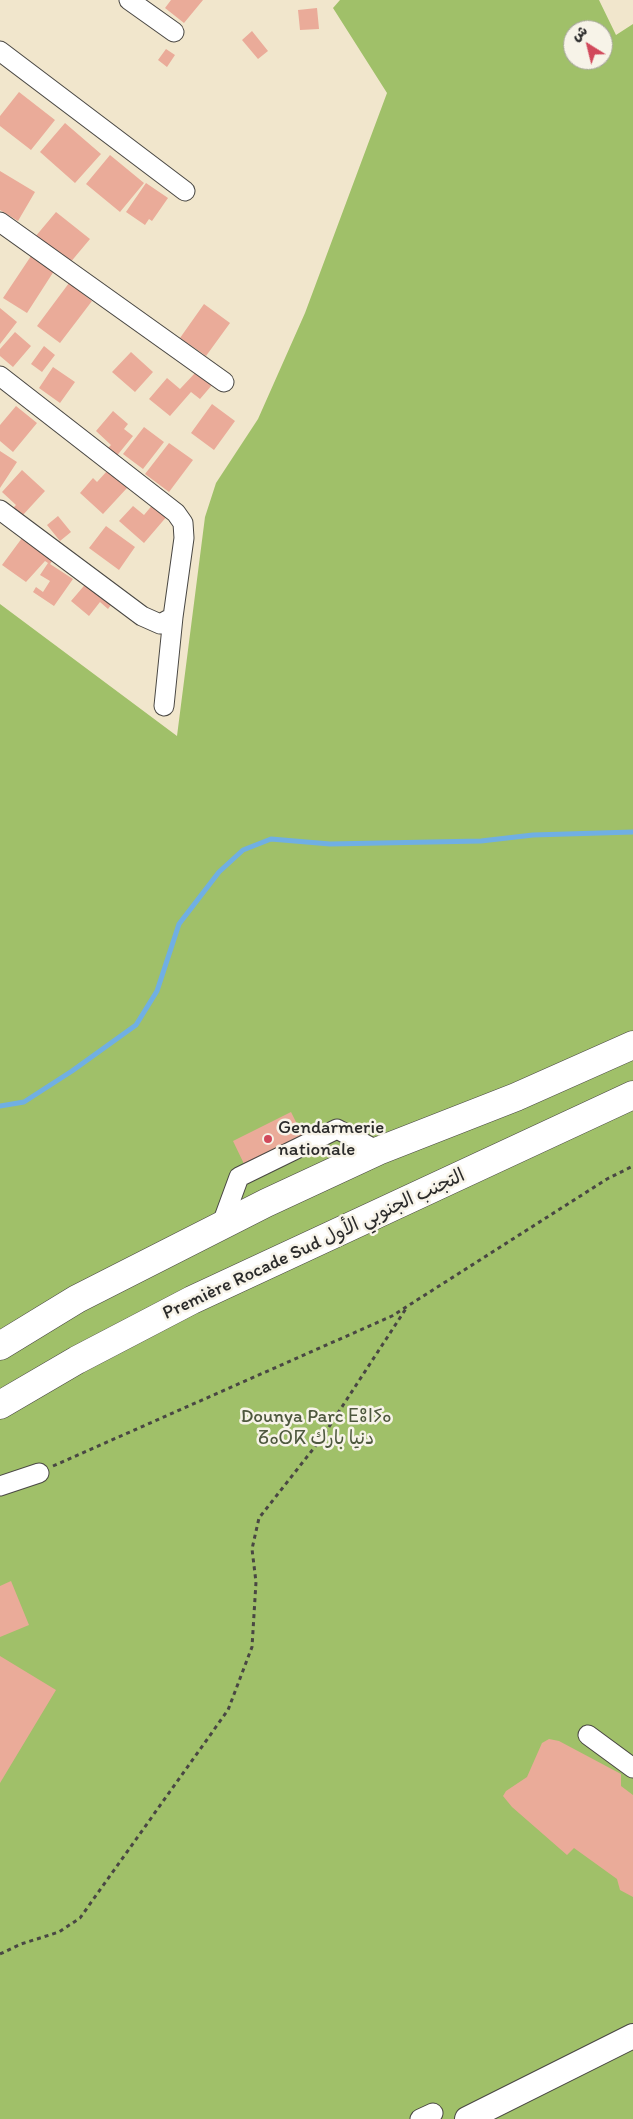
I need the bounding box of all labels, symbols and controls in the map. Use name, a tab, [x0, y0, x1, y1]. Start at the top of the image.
north arrow	[563, 20, 613, 70]
text: ش	[568, 22, 591, 45]
place label: Gendarmerie nationale	[278, 1117, 384, 1161]
marker: Gendarmerie nationale	[262, 1133, 274, 1145]
street label: Première Rocade Sud التجنب الجنوبي الأول	[159, 1165, 469, 1325]
park label: Dounya Parc ⴹⵓⵏⵢⴰ ⵒⴰⵔⴽ دنيا بارك	[241, 1406, 391, 1450]

